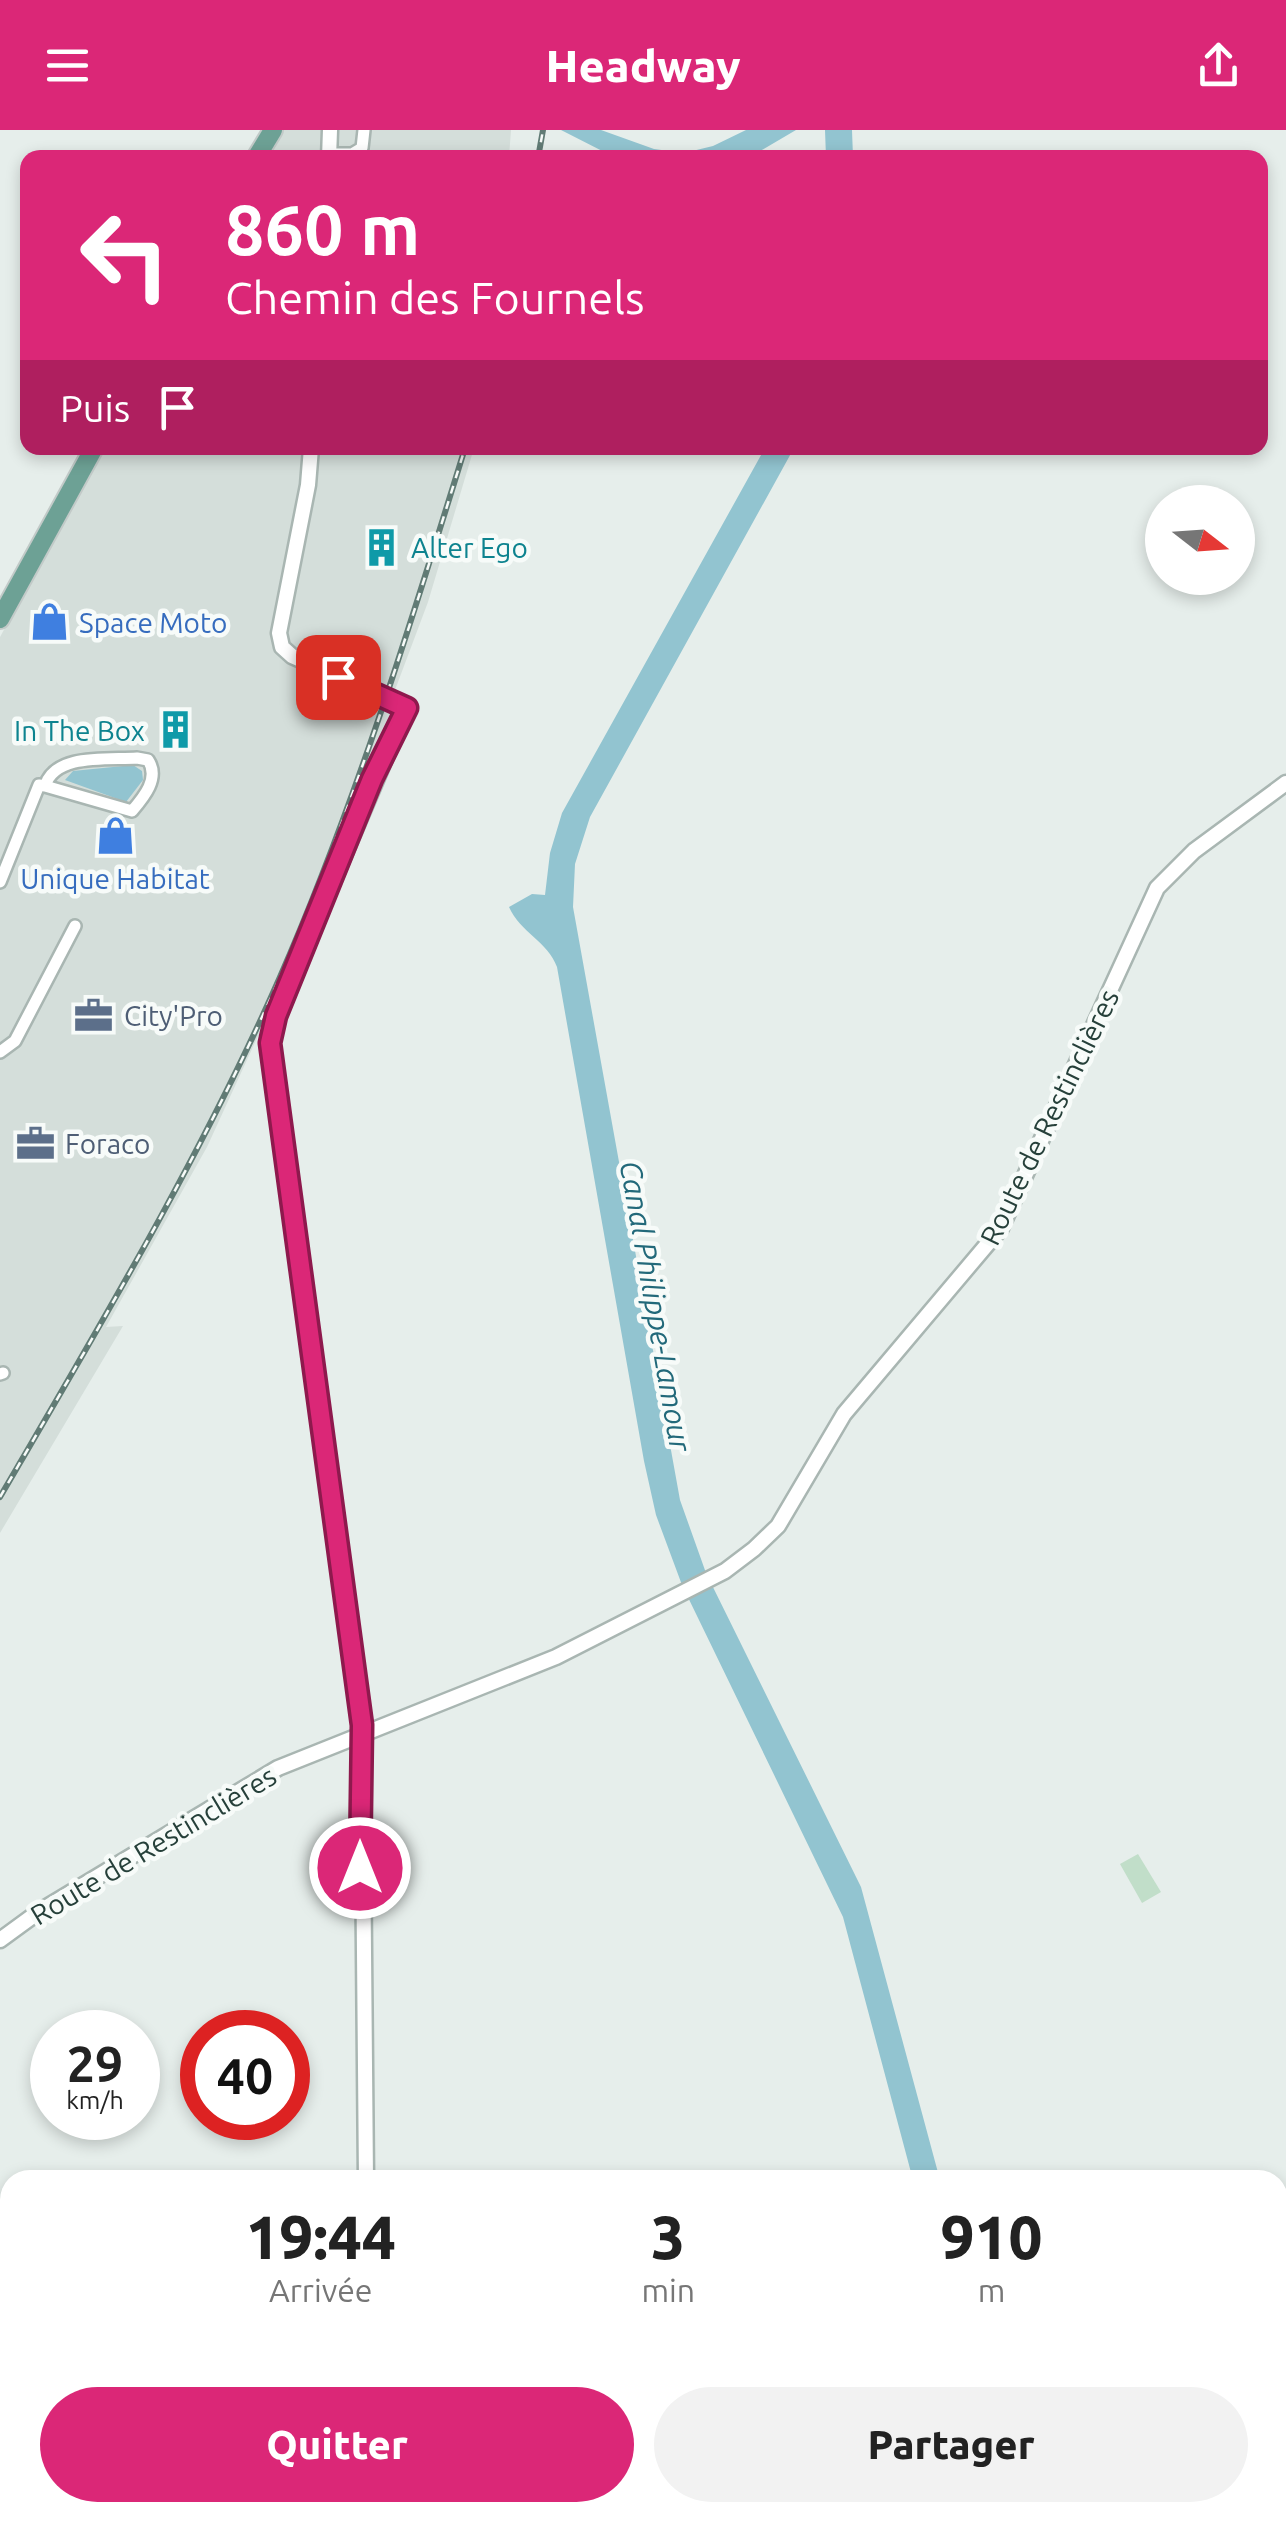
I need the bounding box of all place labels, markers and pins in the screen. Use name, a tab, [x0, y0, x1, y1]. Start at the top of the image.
building icon: Alter Ego	[360, 526, 402, 568]
place label: Alter Ego	[411, 532, 528, 563]
shop icon: Space Moto	[28, 601, 70, 643]
place label: Space Moto	[79, 607, 227, 638]
pin	[296, 635, 381, 720]
building icon: In The Box	[154, 709, 196, 751]
place label: In The Box	[14, 715, 145, 746]
shop icon: Unique Habitat	[94, 814, 136, 856]
place label: Unique Habitat	[20, 863, 210, 894]
office icon: City'Pro	[73, 994, 115, 1036]
place label: City'Pro	[124, 1000, 223, 1031]
office icon: Foraco	[14, 1122, 56, 1164]
place label: Foraco	[65, 1128, 150, 1159]

